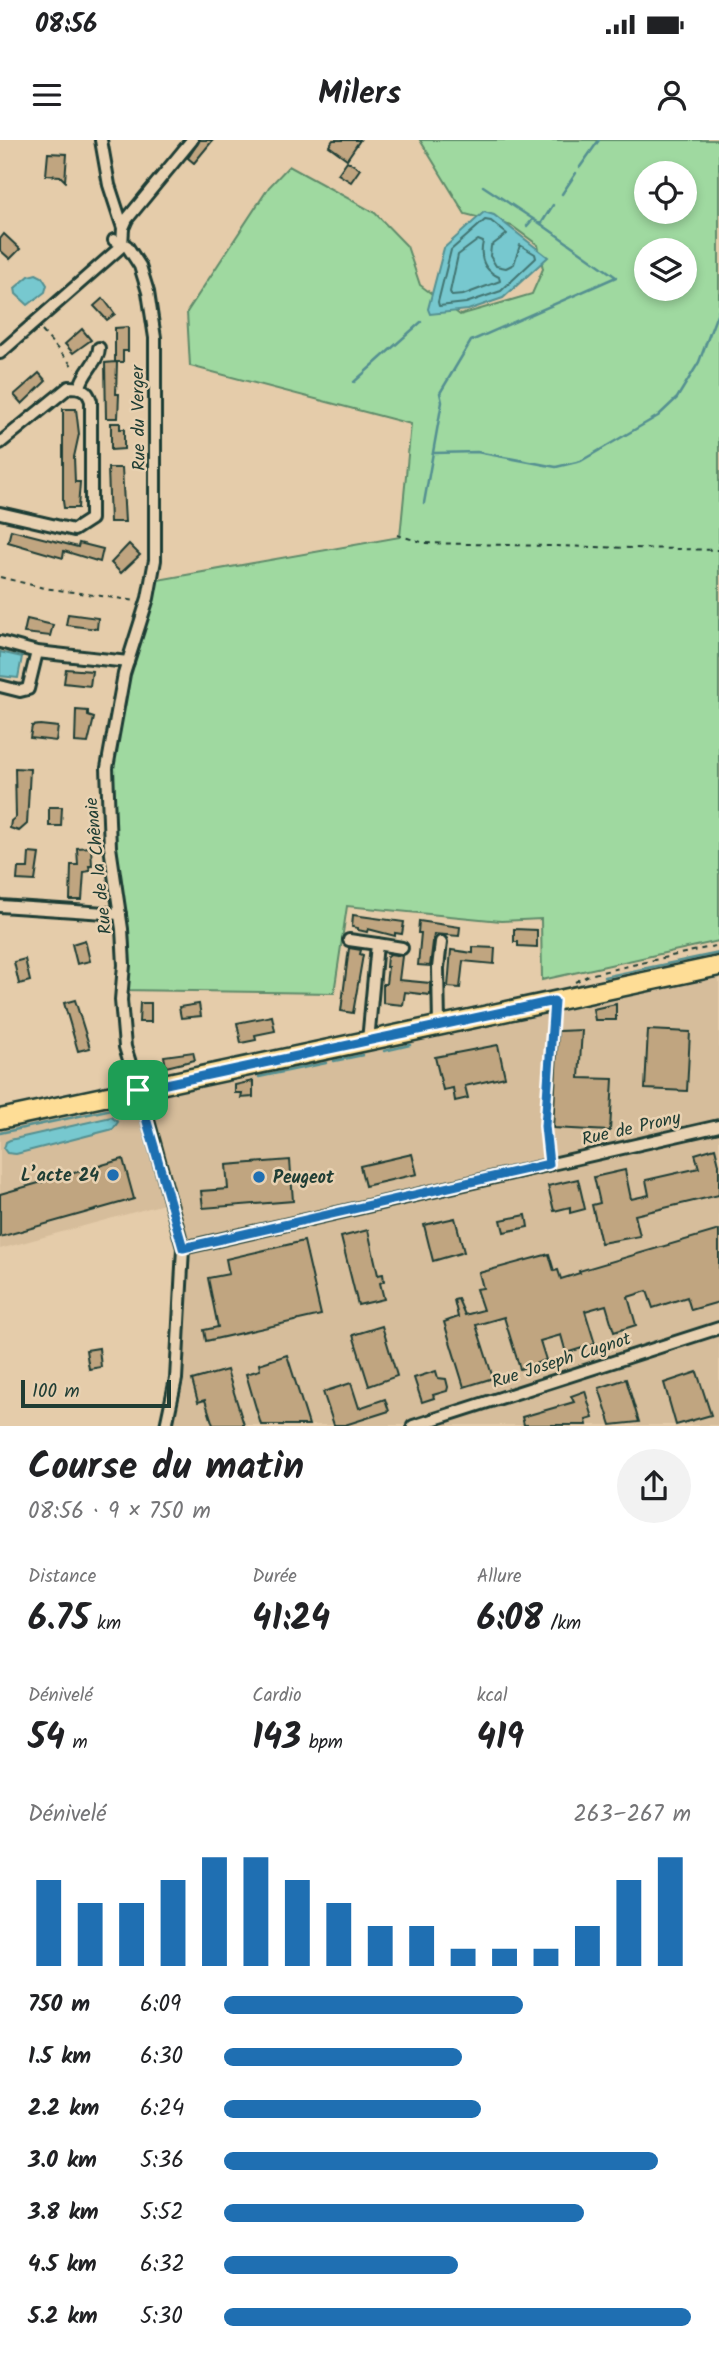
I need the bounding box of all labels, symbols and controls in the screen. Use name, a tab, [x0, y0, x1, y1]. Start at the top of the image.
text: 08:56	[35, 4, 97, 46]
text: Milers	[318, 69, 401, 120]
icon: menu	[28, 76, 66, 114]
icon: person	[653, 76, 691, 114]
map controls	[634, 161, 697, 301]
button: locate	[634, 161, 697, 224]
button: layers	[634, 238, 697, 301]
street label: Rue du Verger	[124, 364, 155, 471]
street label: Rue de la Chênaie	[78, 796, 121, 936]
pin	[108, 1060, 168, 1120]
icon: arrive	[119, 1071, 157, 1109]
street label: Rue de Prony	[579, 1104, 684, 1155]
place label: L’acte 24	[21, 1162, 99, 1191]
place label: Peugeot	[273, 1164, 335, 1193]
marker: L’acte 24	[105, 1167, 121, 1183]
marker: Peugeot	[251, 1169, 267, 1185]
street label: Rue Joseph Cugnot	[488, 1325, 636, 1398]
scale bar	[21, 1377, 172, 1408]
text: 100 m	[32, 1377, 80, 1407]
text: Course du matin	[28, 1438, 304, 1498]
button: share	[617, 1449, 691, 1523]
text: 08:56 · 9 × 750 m	[28, 1494, 211, 1530]
text: Distance	[28, 1562, 96, 1592]
text: Durée	[252, 1562, 297, 1592]
text: Allure	[477, 1562, 522, 1592]
text: 6.75	[28, 1592, 90, 1648]
text: 41:24	[252, 1592, 330, 1648]
text: 6:08	[477, 1592, 543, 1648]
text: km	[90, 1609, 121, 1639]
text: /km	[543, 1609, 581, 1639]
text: Dénivelé	[28, 1681, 93, 1711]
text: Cardio	[252, 1681, 302, 1711]
text: kcal	[477, 1681, 508, 1711]
text: 54	[28, 1711, 65, 1767]
text: 143	[252, 1711, 301, 1767]
text: 419	[477, 1711, 524, 1767]
text: m	[65, 1728, 88, 1758]
text: bpm	[301, 1728, 343, 1758]
text: Dénivelé	[28, 1797, 106, 1833]
text: 263–267 m	[573, 1797, 691, 1833]
text: 750 m	[28, 1987, 90, 2023]
text: 6:09	[140, 1987, 181, 2023]
text: 1.5 km	[28, 2039, 91, 2075]
text: 6:30	[140, 2039, 183, 2075]
text: 2.2 km	[28, 2091, 99, 2127]
text: 6:24	[140, 2091, 184, 2127]
text: 3.0 km	[28, 2143, 97, 2179]
text: 5:36	[140, 2143, 184, 2179]
text: 3.8 km	[28, 2195, 99, 2231]
text: 5:52	[140, 2195, 184, 2231]
text: 4.5 km	[28, 2247, 97, 2283]
text: 6:32	[140, 2247, 185, 2283]
text: 5.2 km	[28, 2299, 98, 2335]
text: 5:30	[140, 2299, 183, 2335]

